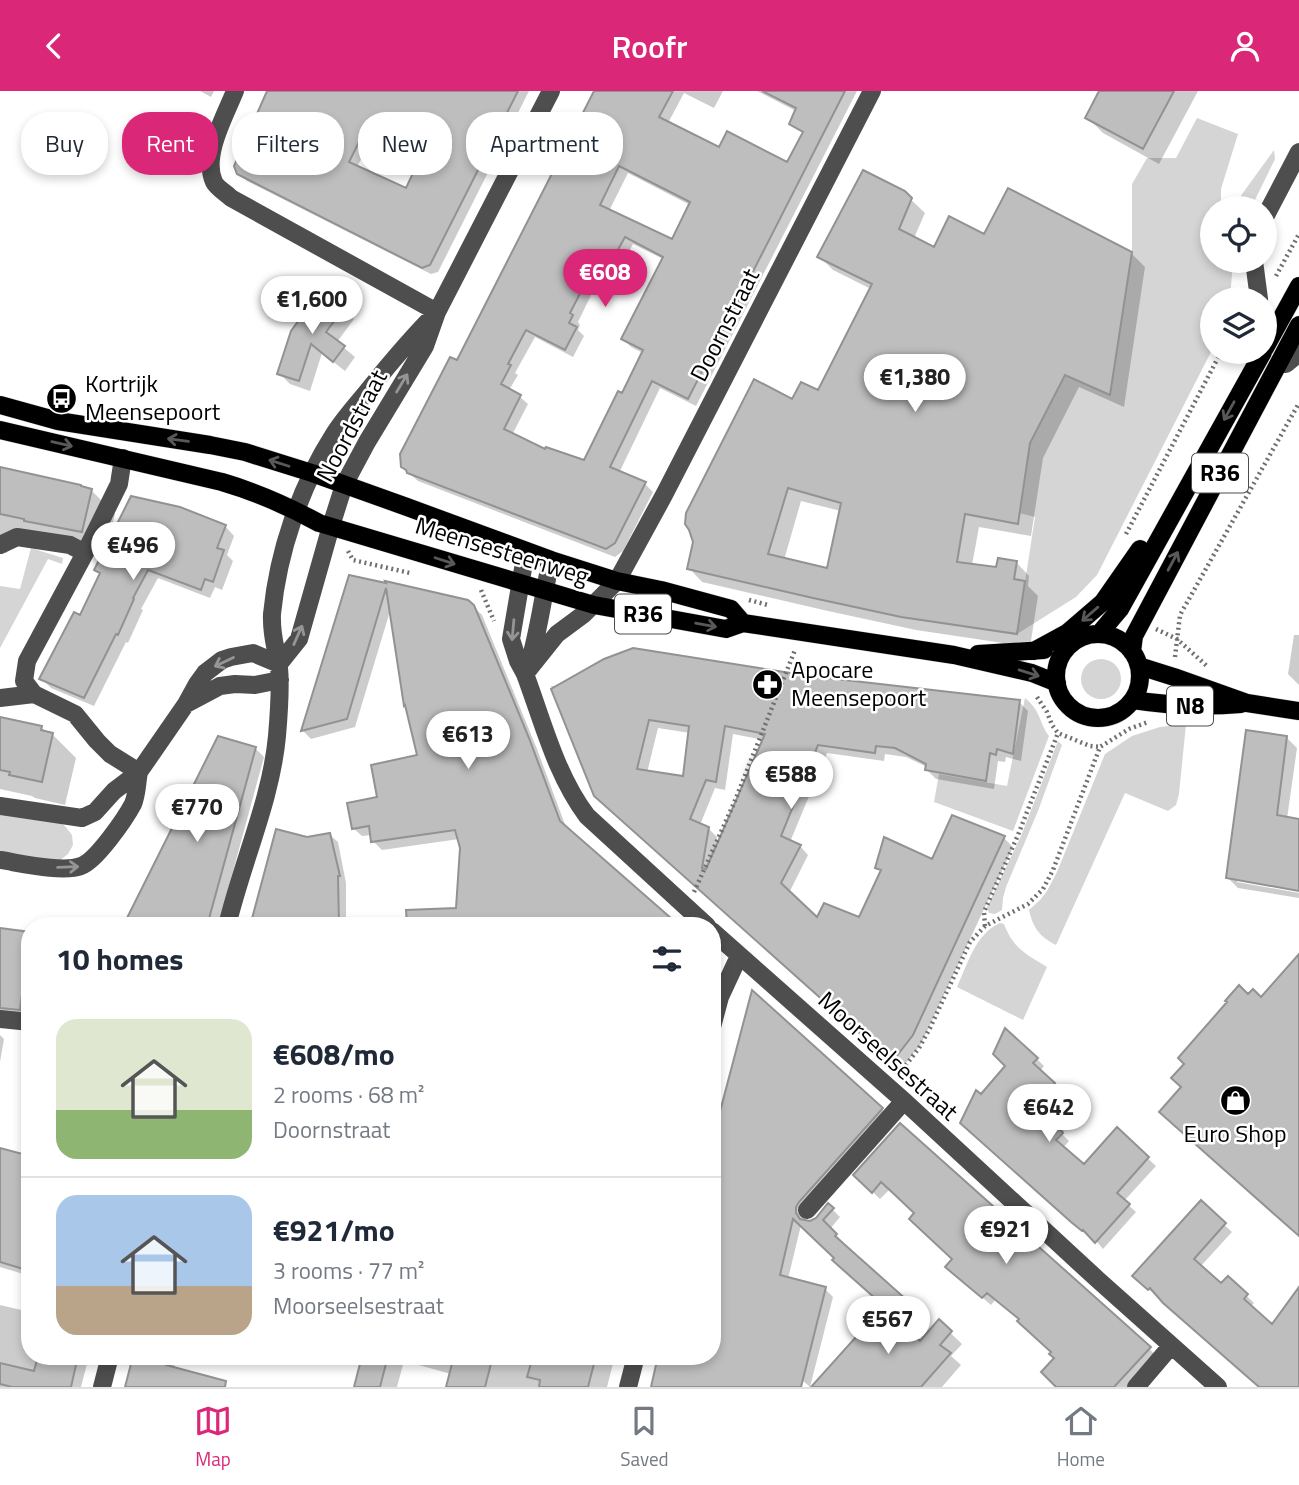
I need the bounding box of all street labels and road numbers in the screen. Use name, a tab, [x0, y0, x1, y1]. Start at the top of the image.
street label: Doornstraat	[680, 261, 768, 387]
street label: Noordstraat	[306, 362, 396, 488]
road number: R36	[1192, 453, 1248, 493]
street label: Meensesteenweg	[411, 507, 593, 594]
road number: R36	[615, 594, 671, 633]
road number: N8	[1167, 687, 1213, 726]
street label: Moorseelsestraat	[810, 982, 967, 1129]

